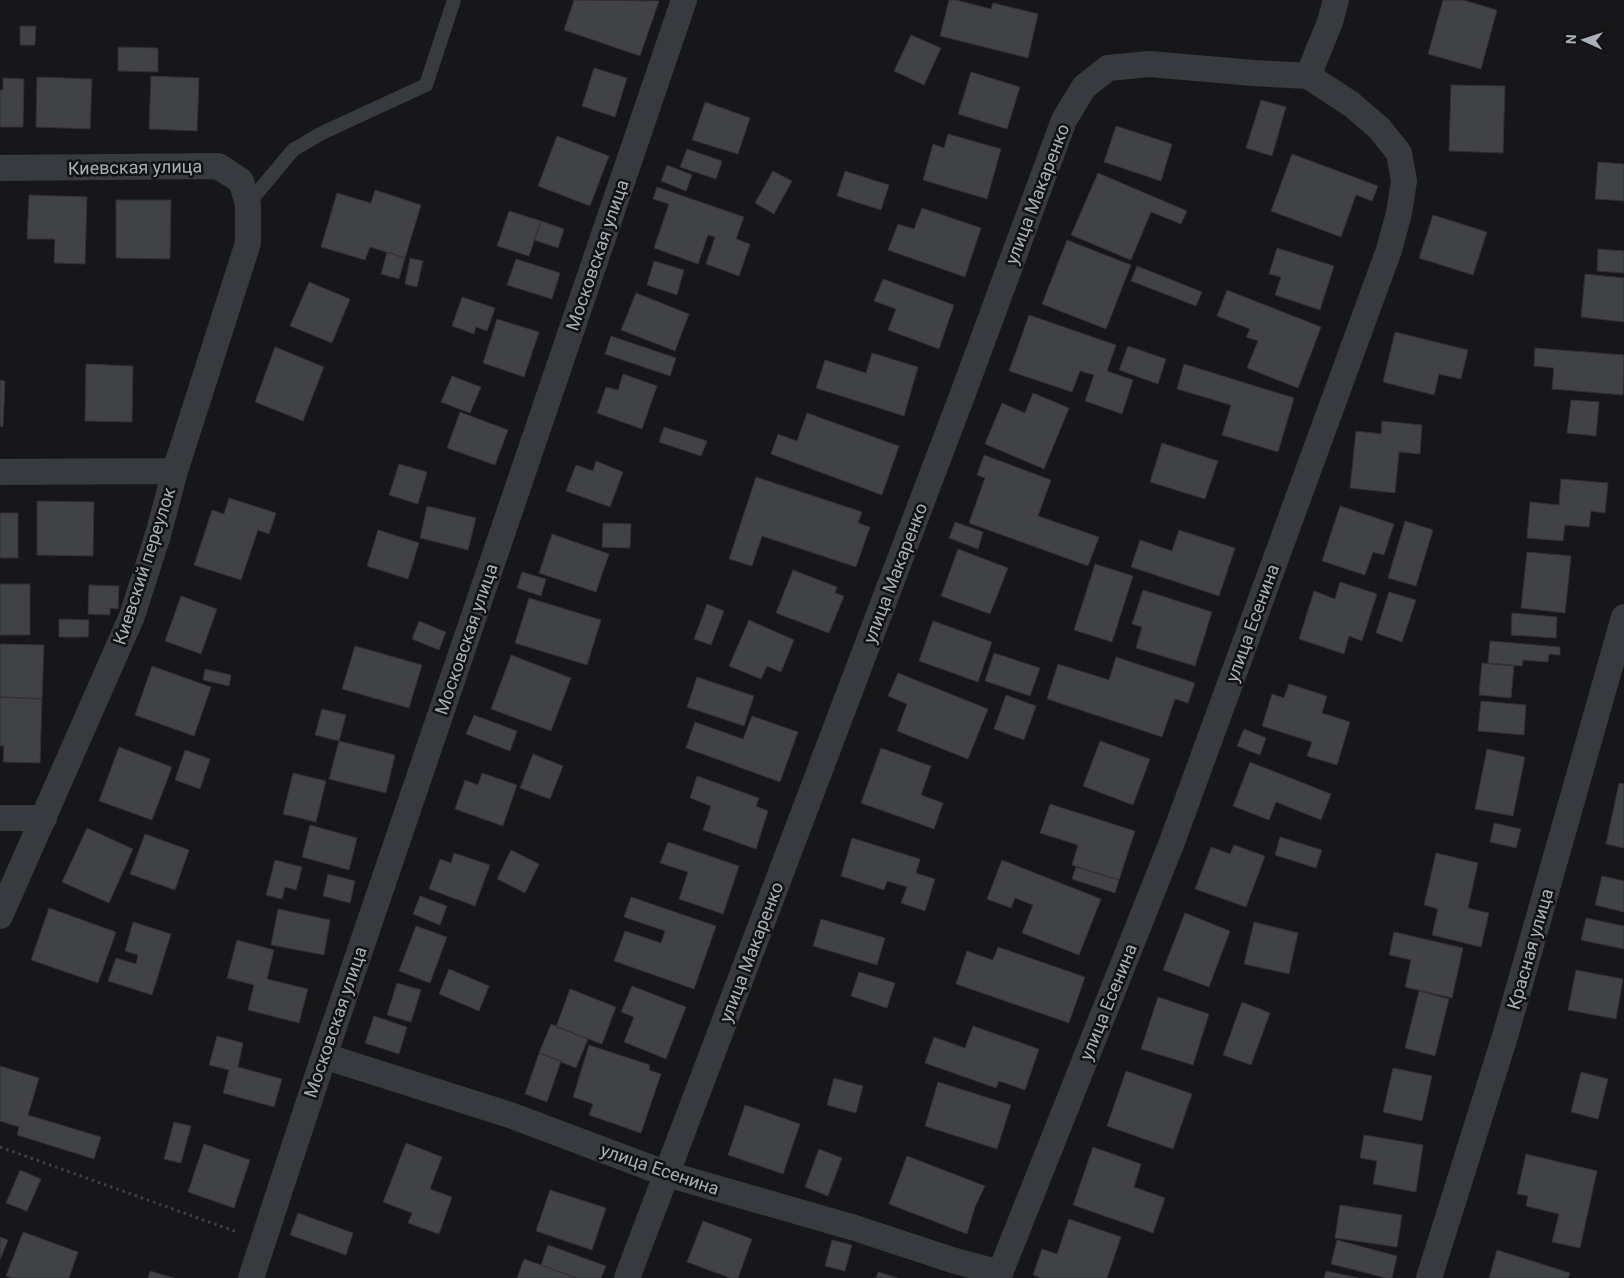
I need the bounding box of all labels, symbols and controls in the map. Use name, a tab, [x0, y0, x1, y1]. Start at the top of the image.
north arrow	[1559, 15, 1609, 65]
text: N	[1563, 34, 1579, 45]
street label: улица Макаренко	[1001, 121, 1073, 267]
street label: Киевская улица	[68, 155, 202, 179]
street label: Московская улица	[561, 177, 633, 333]
street label: Киевский переулок	[109, 485, 179, 647]
street label: улица Макаренко	[859, 500, 931, 646]
street label: Московская улица	[430, 561, 502, 717]
street label: улица Есенина	[1221, 561, 1283, 685]
street label: улица Макаренко	[715, 879, 787, 1025]
street label: Красная улица	[1503, 886, 1557, 1012]
street label: улица Есенина	[1075, 941, 1141, 1063]
street label: Московская улица	[299, 944, 371, 1100]
street label: улица Есенина	[598, 1139, 722, 1199]

